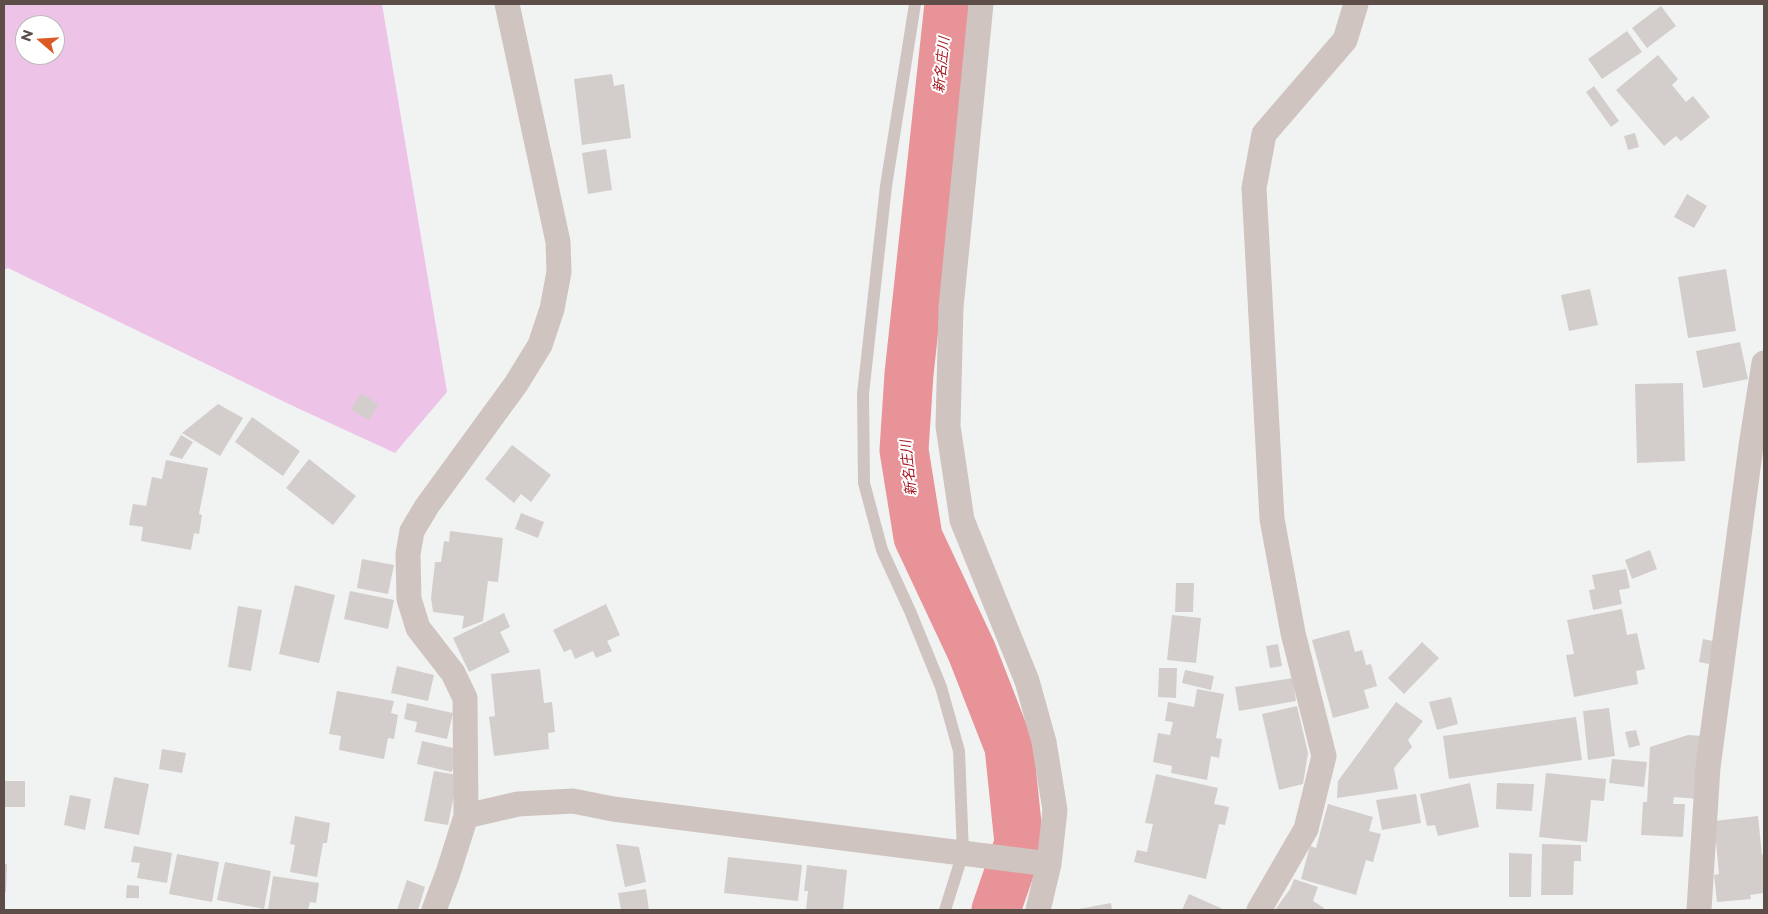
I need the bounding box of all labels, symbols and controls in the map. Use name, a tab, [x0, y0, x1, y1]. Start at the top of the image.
north arrow	[15, 15, 65, 65]
text: N	[16, 27, 37, 44]
water label: 新名庄川	[931, 36, 953, 94]
water label: 新名庄川	[898, 439, 920, 497]

